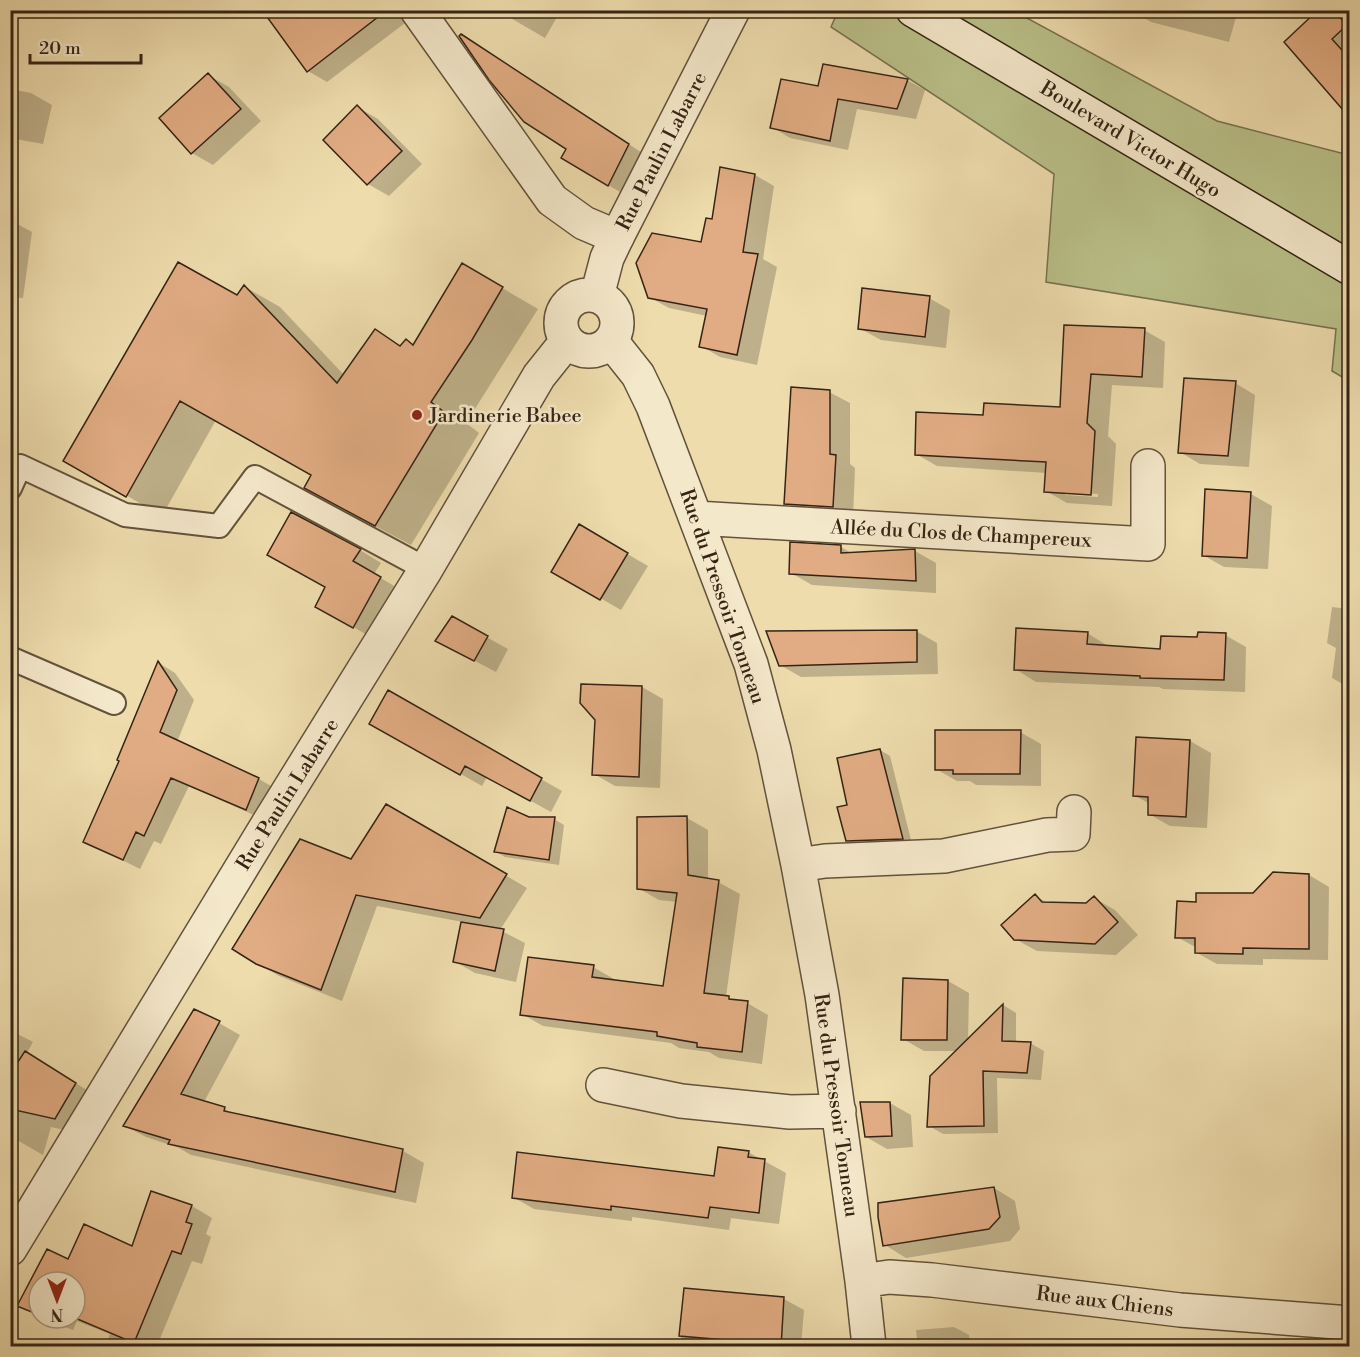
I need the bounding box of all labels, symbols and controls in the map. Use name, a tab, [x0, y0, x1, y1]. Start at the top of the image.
scale bar	[30, 27, 141, 65]
text: 20 m	[39, 37, 81, 60]
street label: Rue Paulin Labarre	[612, 68, 713, 235]
street label: Boulevard Victor Hugo	[1035, 76, 1225, 204]
place label: Jardinerie Babee	[428, 404, 582, 429]
marker: Jardinerie Babee	[410, 408, 424, 422]
street label: Rue du Pressoir Tonneau	[673, 486, 770, 708]
street label: Allée du Clos de Champereux	[829, 515, 1093, 554]
street label: Rue Paulin Labarre	[231, 714, 345, 875]
street label: Rue du Pressoir Tonneau	[807, 992, 864, 1219]
north arrow	[27, 1270, 87, 1330]
street label: Rue aux Chiens	[1035, 1282, 1175, 1323]
text: N	[50, 1304, 63, 1324]

